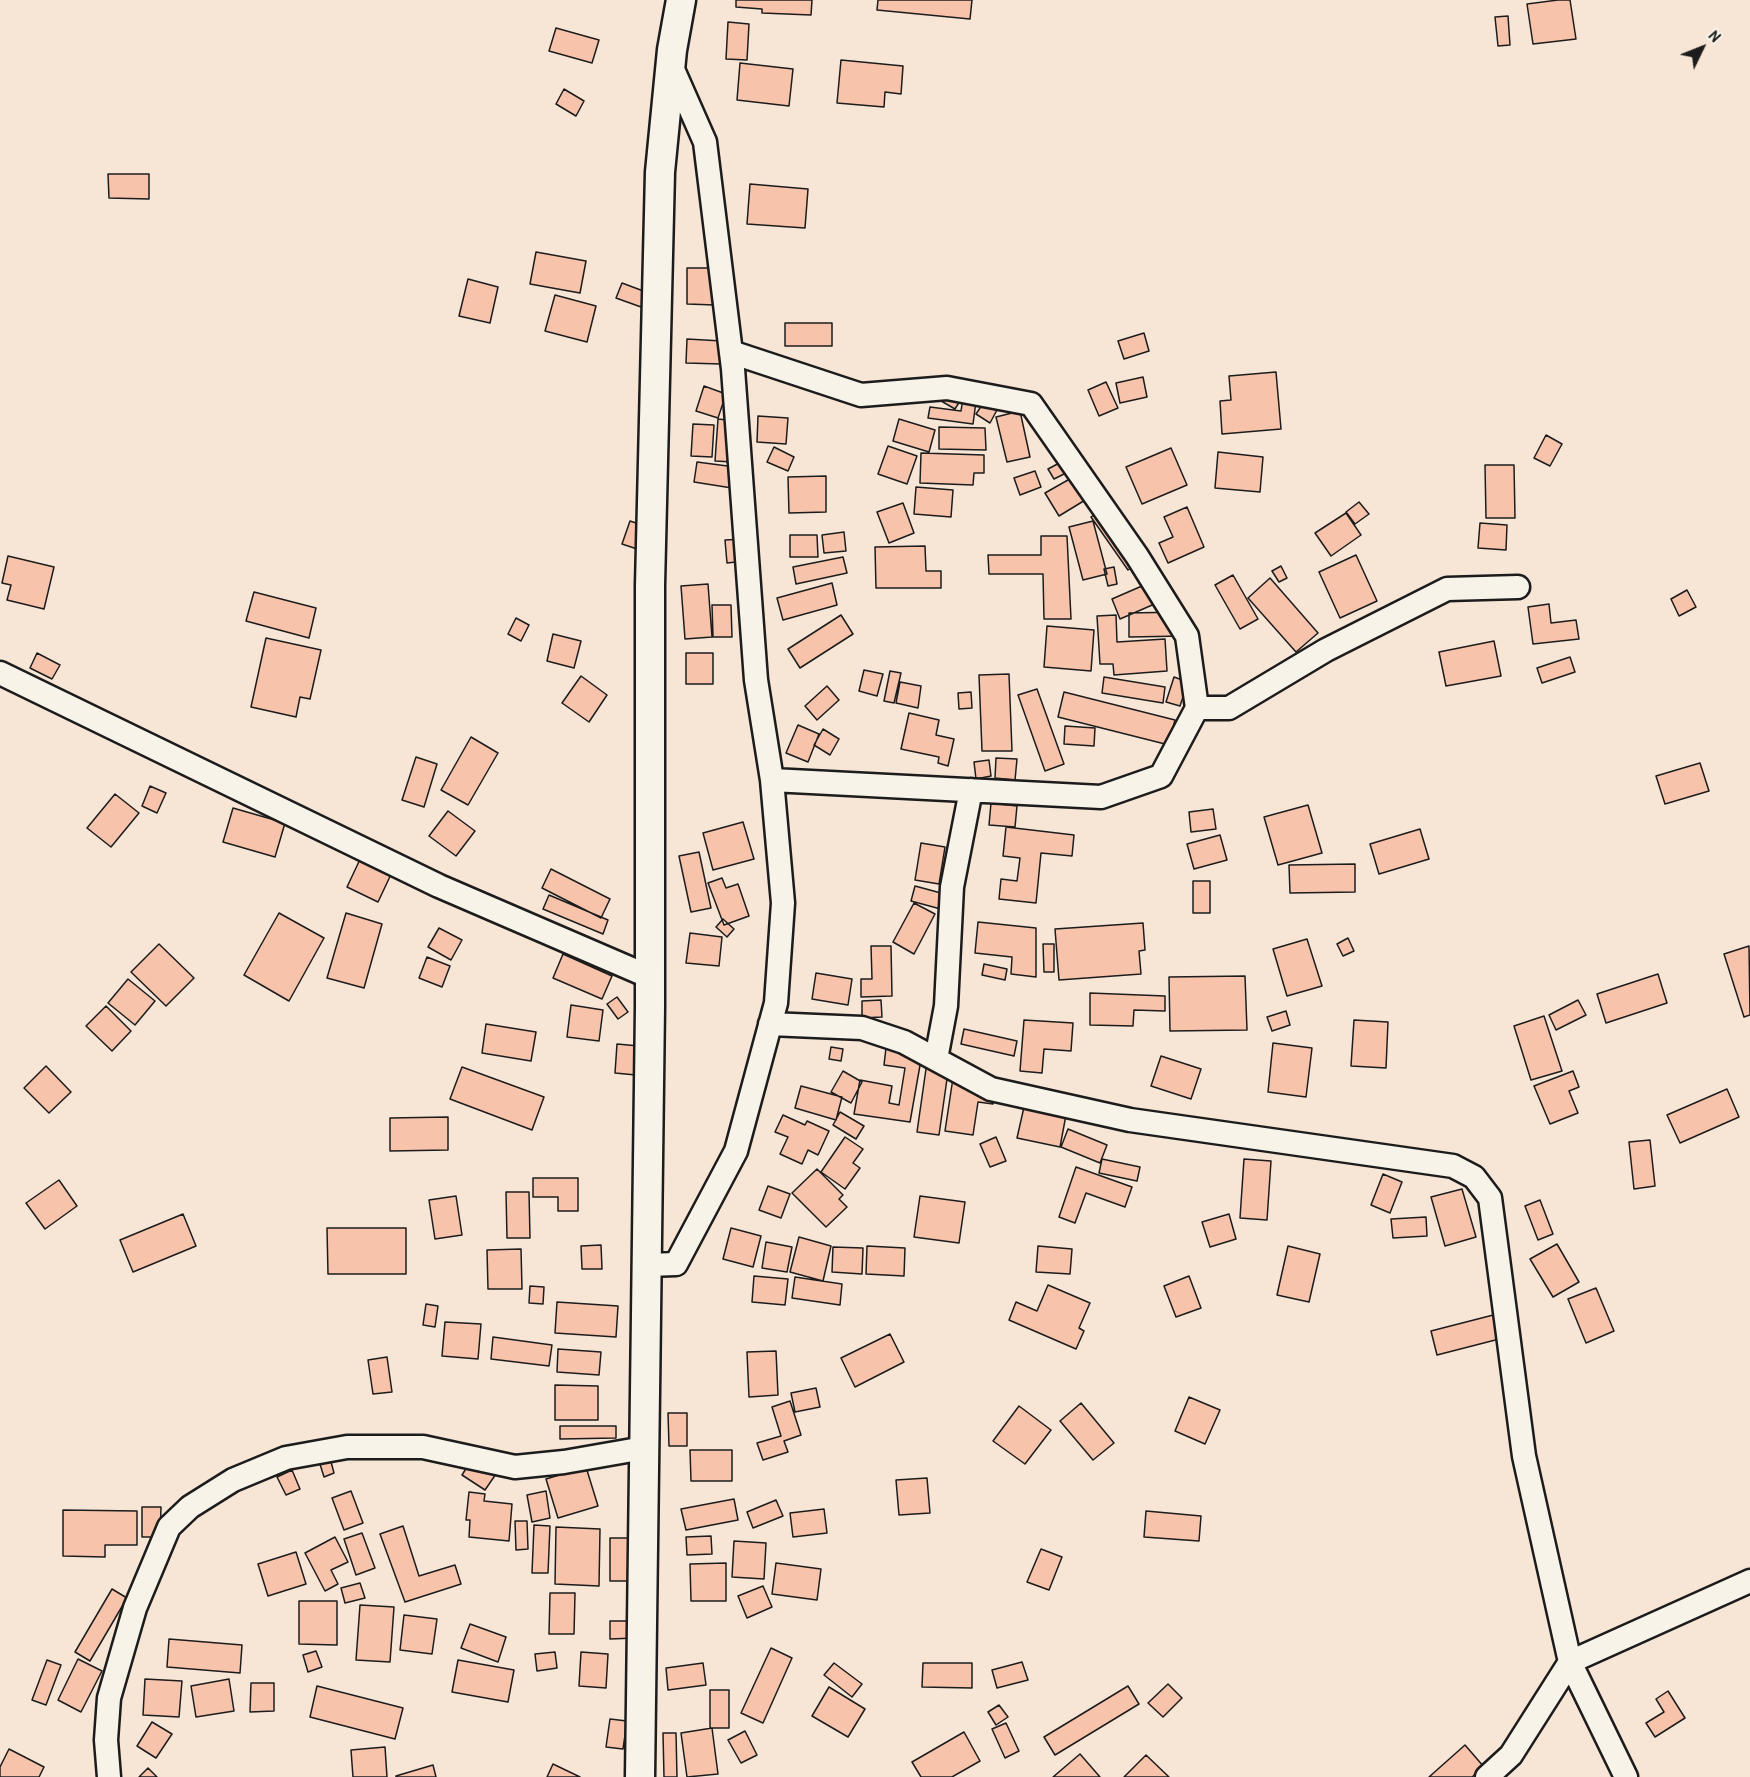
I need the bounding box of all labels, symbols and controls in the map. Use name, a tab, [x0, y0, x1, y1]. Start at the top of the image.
north arrow	[1672, 18, 1732, 78]
text: N	[1704, 25, 1726, 46]

